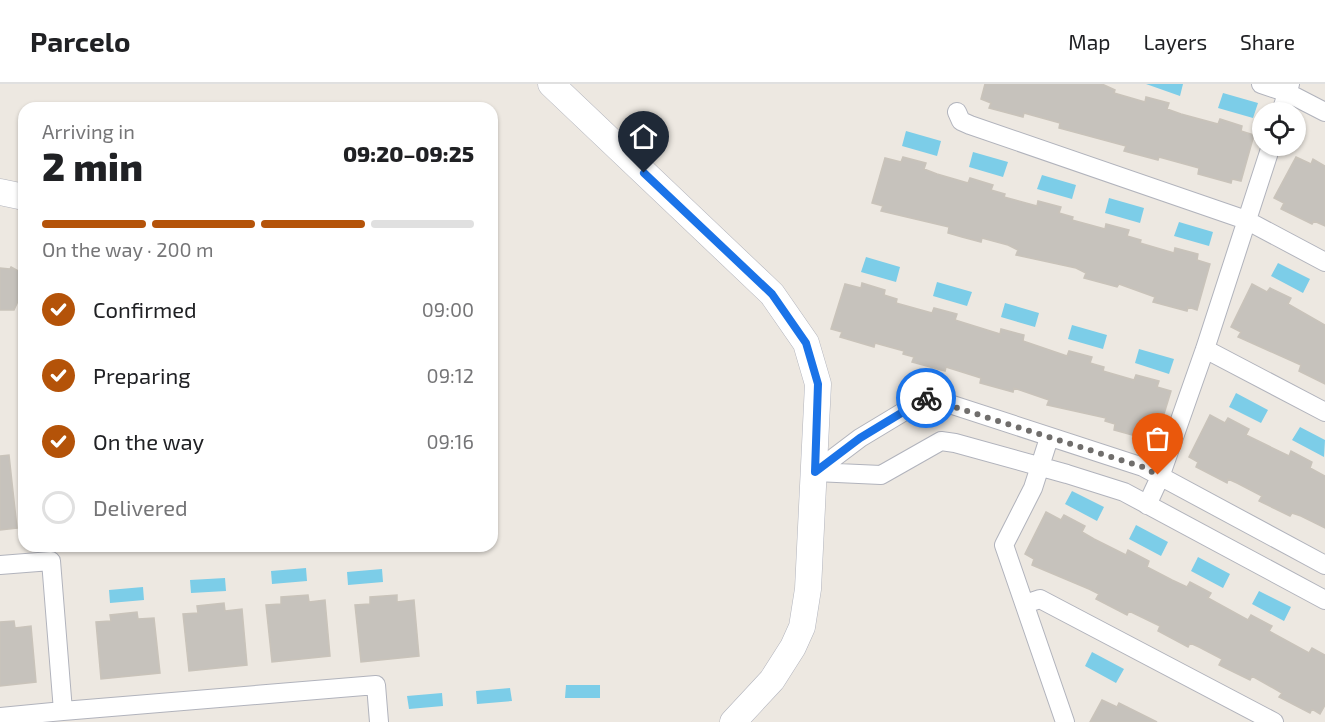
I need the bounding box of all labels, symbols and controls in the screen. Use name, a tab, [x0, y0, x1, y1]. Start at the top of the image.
text: Parcelo	[30, 24, 130, 58]
text: Map	[1068, 29, 1110, 54]
text: Layers	[1143, 29, 1207, 54]
text: Share	[1240, 29, 1295, 54]
map controls	[1252, 102, 1306, 156]
button: locate	[1252, 102, 1306, 156]
pin	[618, 111, 669, 173]
text: Arriving in	[42, 119, 135, 143]
icon: home	[627, 120, 660, 153]
text: 09:20–09:25	[343, 140, 474, 166]
text: 2 min	[42, 142, 143, 189]
text: On the way · 200 m	[42, 237, 214, 261]
icon: check	[42, 293, 75, 326]
text: Confirmed	[93, 296, 197, 322]
text: 09:00	[422, 297, 474, 321]
icon: check	[42, 359, 75, 392]
text: Preparing	[93, 362, 191, 388]
text: 09:12	[427, 363, 474, 387]
courier	[896, 368, 956, 428]
icon: bike	[910, 382, 943, 415]
pin	[1132, 413, 1183, 475]
icon: bag	[1141, 422, 1174, 455]
icon: check	[42, 425, 75, 458]
text: On the way	[93, 428, 204, 454]
text: 09:16	[426, 429, 474, 453]
text: Delivered	[93, 494, 188, 520]

